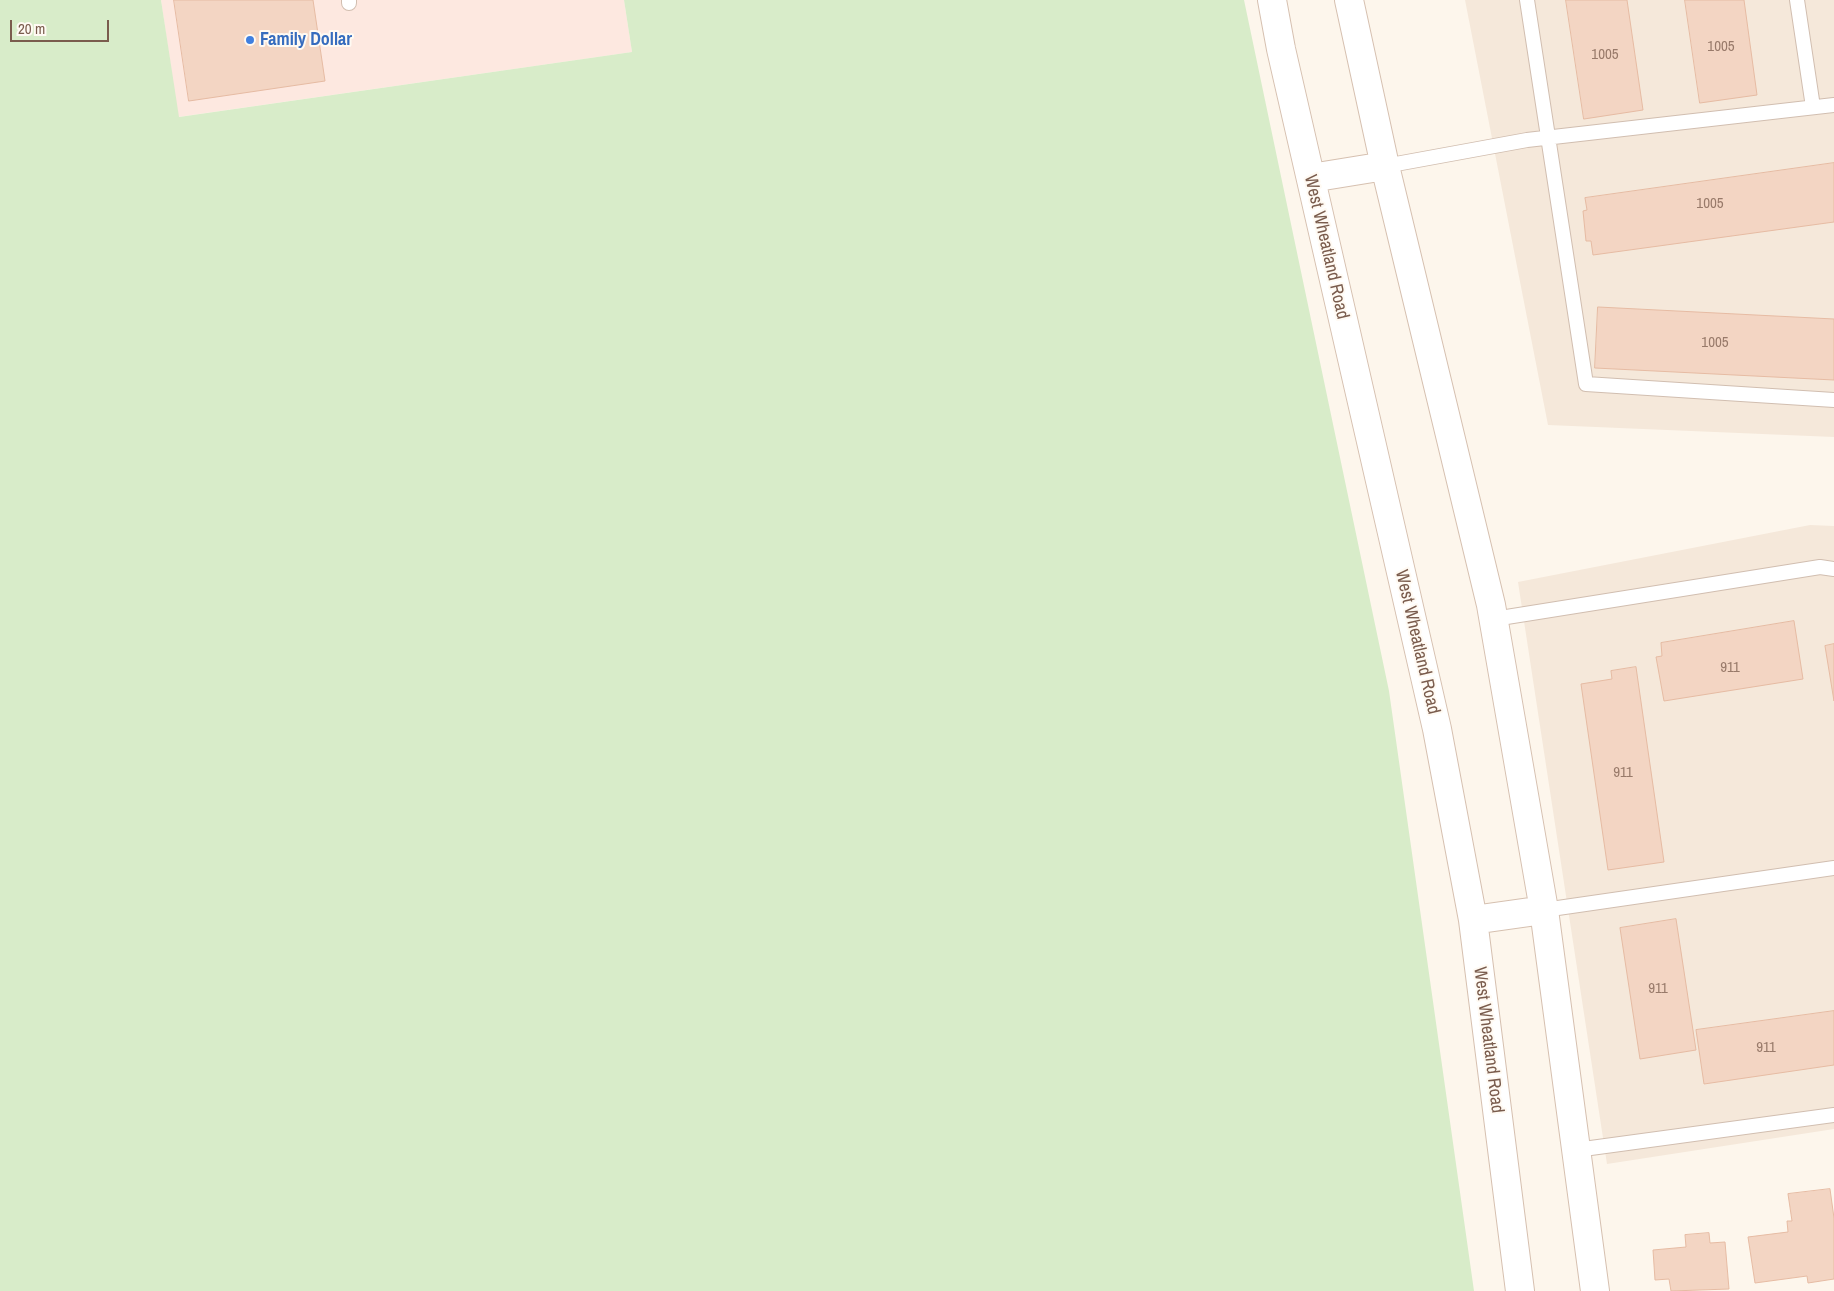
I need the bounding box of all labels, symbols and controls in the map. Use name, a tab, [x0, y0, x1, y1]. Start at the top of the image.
scale bar	[12, 10, 111, 42]
text: 20 m	[18, 18, 45, 39]
place label: Family Dollar	[260, 29, 352, 51]
marker: Family Dollar	[244, 34, 256, 46]
house number: 1005	[1707, 38, 1735, 56]
house number: 1005	[1591, 46, 1619, 64]
street label: West Wheatland Road	[1299, 173, 1353, 321]
house number: 1005	[1696, 195, 1724, 213]
house number: 1005	[1701, 334, 1729, 352]
street label: West Wheatland Road	[1390, 568, 1444, 716]
house number: 911	[1720, 659, 1740, 677]
house number: 911	[1613, 764, 1633, 782]
street label: West Wheatland Road	[1468, 966, 1508, 1114]
house number: 911	[1648, 980, 1668, 998]
house number: 911	[1756, 1039, 1776, 1057]

